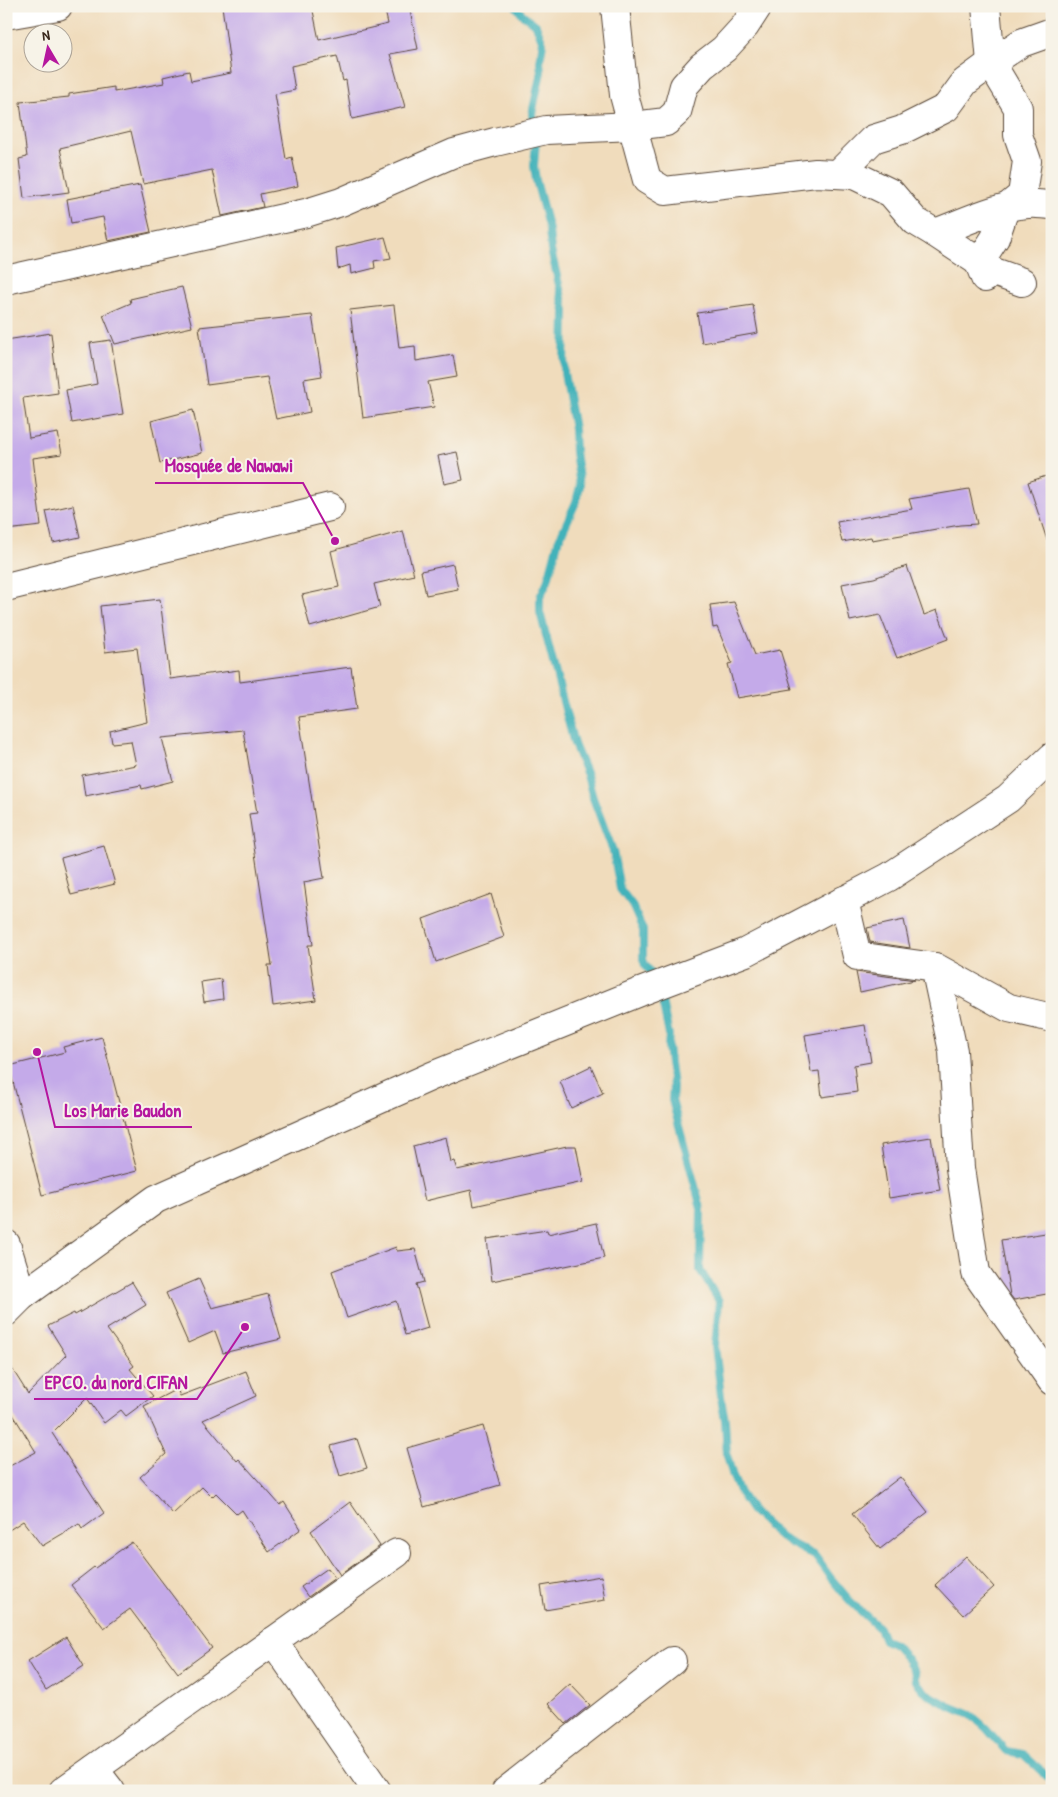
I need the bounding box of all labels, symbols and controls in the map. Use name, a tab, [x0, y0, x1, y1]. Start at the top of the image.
north arrow	[22, 22, 72, 72]
text: N	[41, 25, 52, 45]
callout: Mosquée de Nawawi	[155, 449, 303, 483]
text: Mosquée de Nawawi	[165, 452, 293, 479]
callout: Los Marie Baudon	[55, 1093, 192, 1127]
text: Los Marie Baudon	[64, 1097, 182, 1123]
callout: EPCO. du nord CIFAN	[34, 1365, 197, 1399]
text: EPCO. du nord CIFAN	[44, 1369, 188, 1395]

